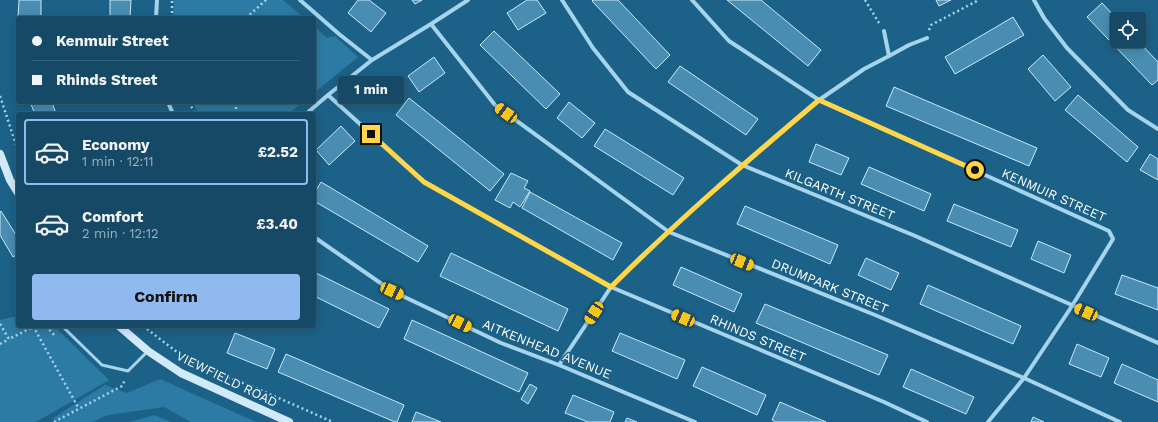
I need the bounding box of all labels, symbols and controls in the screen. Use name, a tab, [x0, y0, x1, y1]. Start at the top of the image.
map controls	[1110, 12, 1146, 48]
button: locate	[1110, 12, 1146, 48]
text: Kenmuir Street	[56, 32, 168, 50]
text: Rhinds Street	[56, 71, 157, 89]
callout: 1 min	[338, 76, 404, 104]
text: 1 min	[354, 82, 388, 97]
car	[493, 101, 519, 125]
route end	[362, 125, 380, 143]
icon: car	[34, 134, 70, 170]
text: Economy	[82, 136, 149, 154]
text: £2.52	[258, 143, 298, 161]
text: 1 min · 12:11	[82, 154, 154, 169]
route start	[966, 161, 984, 179]
street label: KILGARTH STREET	[783, 165, 897, 223]
street label: KENMUIR STREET	[1000, 165, 1109, 225]
icon: car	[34, 206, 70, 242]
text: Comfort	[82, 208, 143, 226]
text: £3.40	[256, 215, 298, 233]
text: 2 min · 12:12	[82, 226, 159, 241]
car	[729, 252, 755, 272]
street label: DRUMPARK STREET	[769, 256, 891, 316]
button: Confirm	[32, 274, 300, 320]
car	[379, 280, 405, 302]
car	[582, 300, 606, 326]
car	[1073, 302, 1099, 322]
car	[670, 308, 696, 328]
street label: RHINDS STREET	[708, 311, 808, 365]
car	[447, 312, 473, 334]
street label: AITKENHEAD AVENUE	[480, 316, 614, 382]
street label: VIEWFIELD ROAD	[174, 348, 280, 410]

